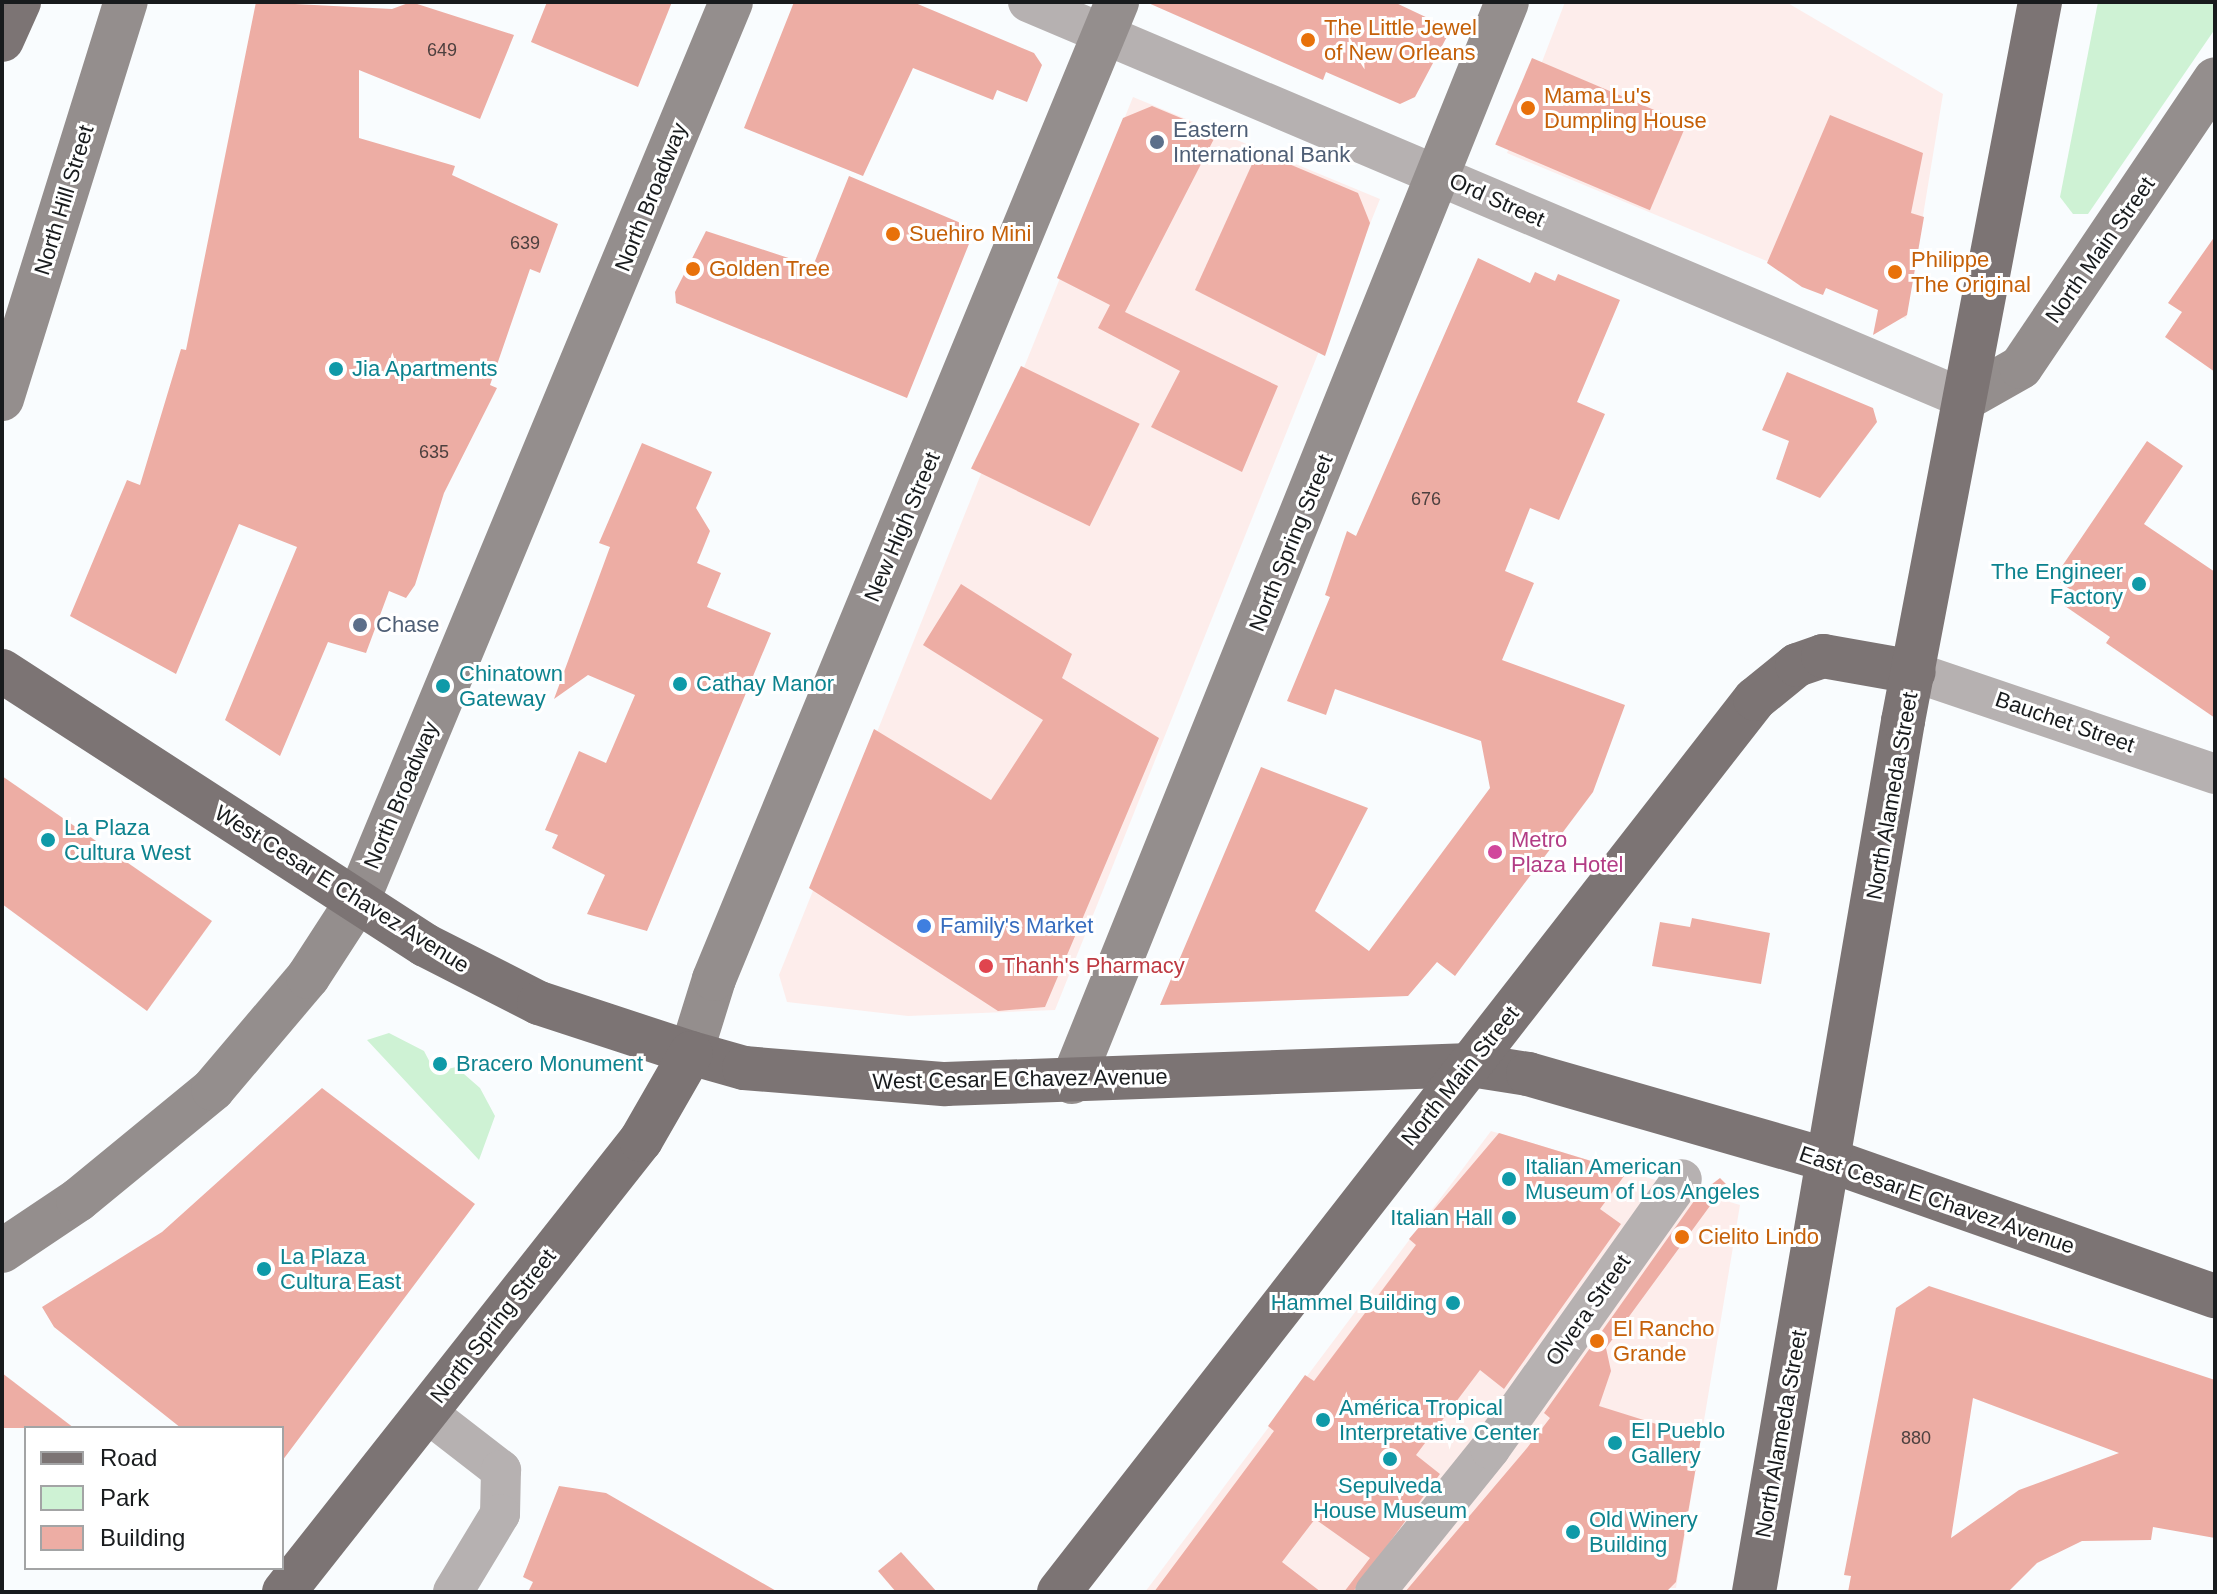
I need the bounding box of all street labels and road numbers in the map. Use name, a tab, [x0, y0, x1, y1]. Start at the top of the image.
street label: North Broadway	[609, 119, 693, 275]
street label: North Hill Street	[29, 122, 99, 278]
street label: Ord Street	[1445, 167, 1549, 233]
street label: North Main Street	[2040, 172, 2160, 328]
street label: New High Street	[859, 448, 945, 606]
street label: North Spring Street	[1243, 451, 1339, 635]
street label: Bauchet Street	[1992, 686, 2138, 758]
street label: North Alameda Street	[1861, 690, 1923, 902]
street label: North Broadway	[358, 717, 444, 873]
street label: West Cesar E Chavez Avenue	[209, 799, 475, 979]
street label: North Main Street	[1395, 1001, 1525, 1151]
street label: West Cesar E Chavez Avenue	[872, 1063, 1168, 1095]
street label: East Cesar E Chavez Avenue	[1795, 1140, 2079, 1260]
street label: North Spring Street	[425, 1244, 561, 1408]
street label: Olvera Street	[1540, 1249, 1636, 1371]
street label: North Alameda Street	[1750, 1328, 1812, 1540]

